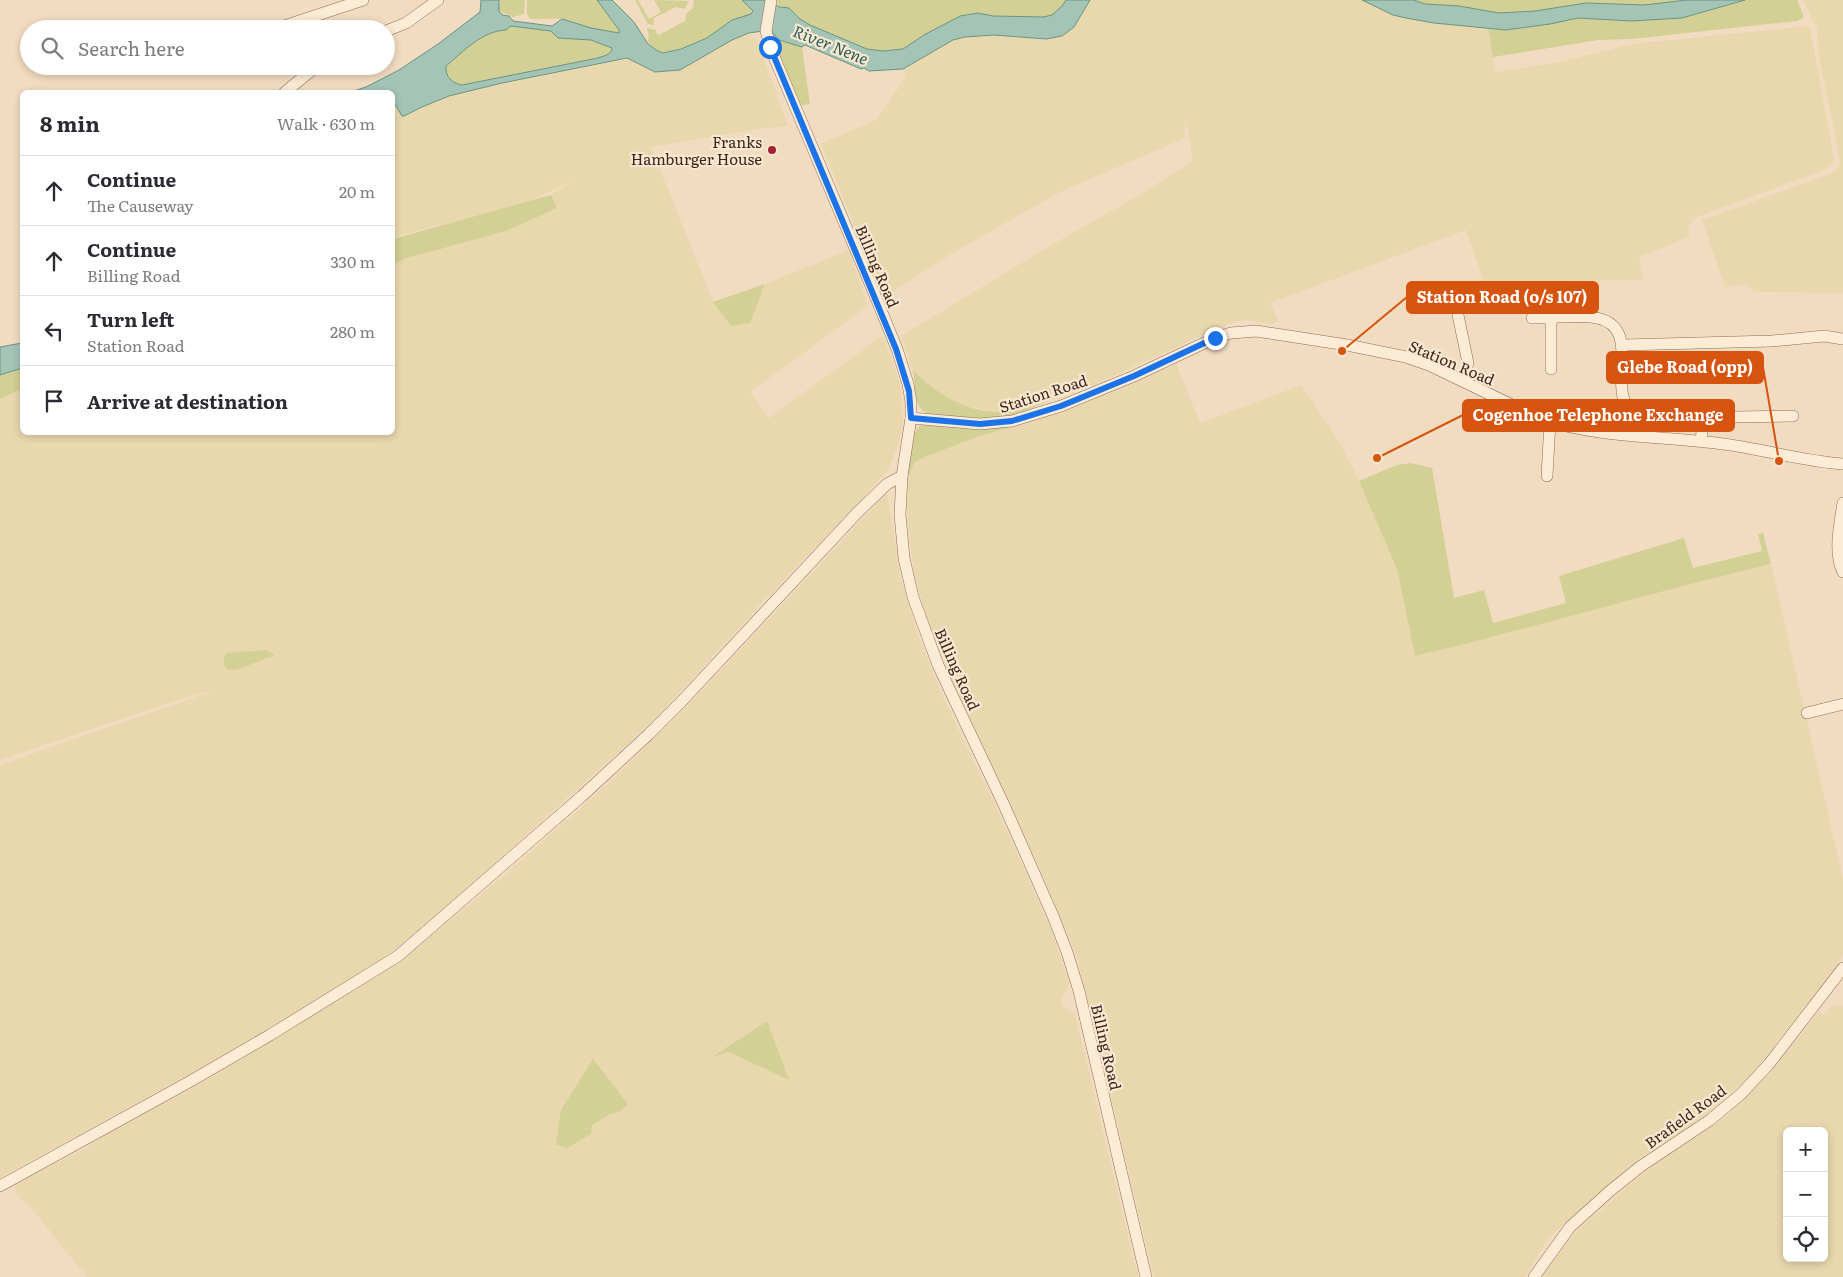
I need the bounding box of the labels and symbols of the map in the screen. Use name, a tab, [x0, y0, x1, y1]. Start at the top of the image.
water label: River Nene	[790, 18, 872, 70]
route start	[759, 36, 782, 59]
place label: Franks Hamburger House	[631, 130, 762, 170]
marker: Franks Hamburger House	[766, 144, 778, 156]
street label: Billing Road	[850, 221, 906, 311]
callout: Station Road (o/s 107)	[1407, 282, 1598, 313]
text: Station Road (o/s 107)	[1417, 284, 1587, 308]
route end	[1204, 327, 1227, 350]
street label: Station Road	[1405, 334, 1499, 390]
callout: Glebe Road (opp)	[1607, 352, 1763, 383]
text: Glebe Road (opp)	[1617, 354, 1753, 378]
street label: Station Road	[996, 368, 1090, 418]
callout: Cogenhoe Telephone Exchange	[1463, 400, 1734, 431]
text: Cogenhoe Telephone Exchange	[1473, 402, 1723, 426]
street label: Billing Road	[930, 624, 986, 714]
street label: Billing Road	[1086, 1002, 1128, 1092]
street label: Brafield Road	[1640, 1079, 1730, 1153]

